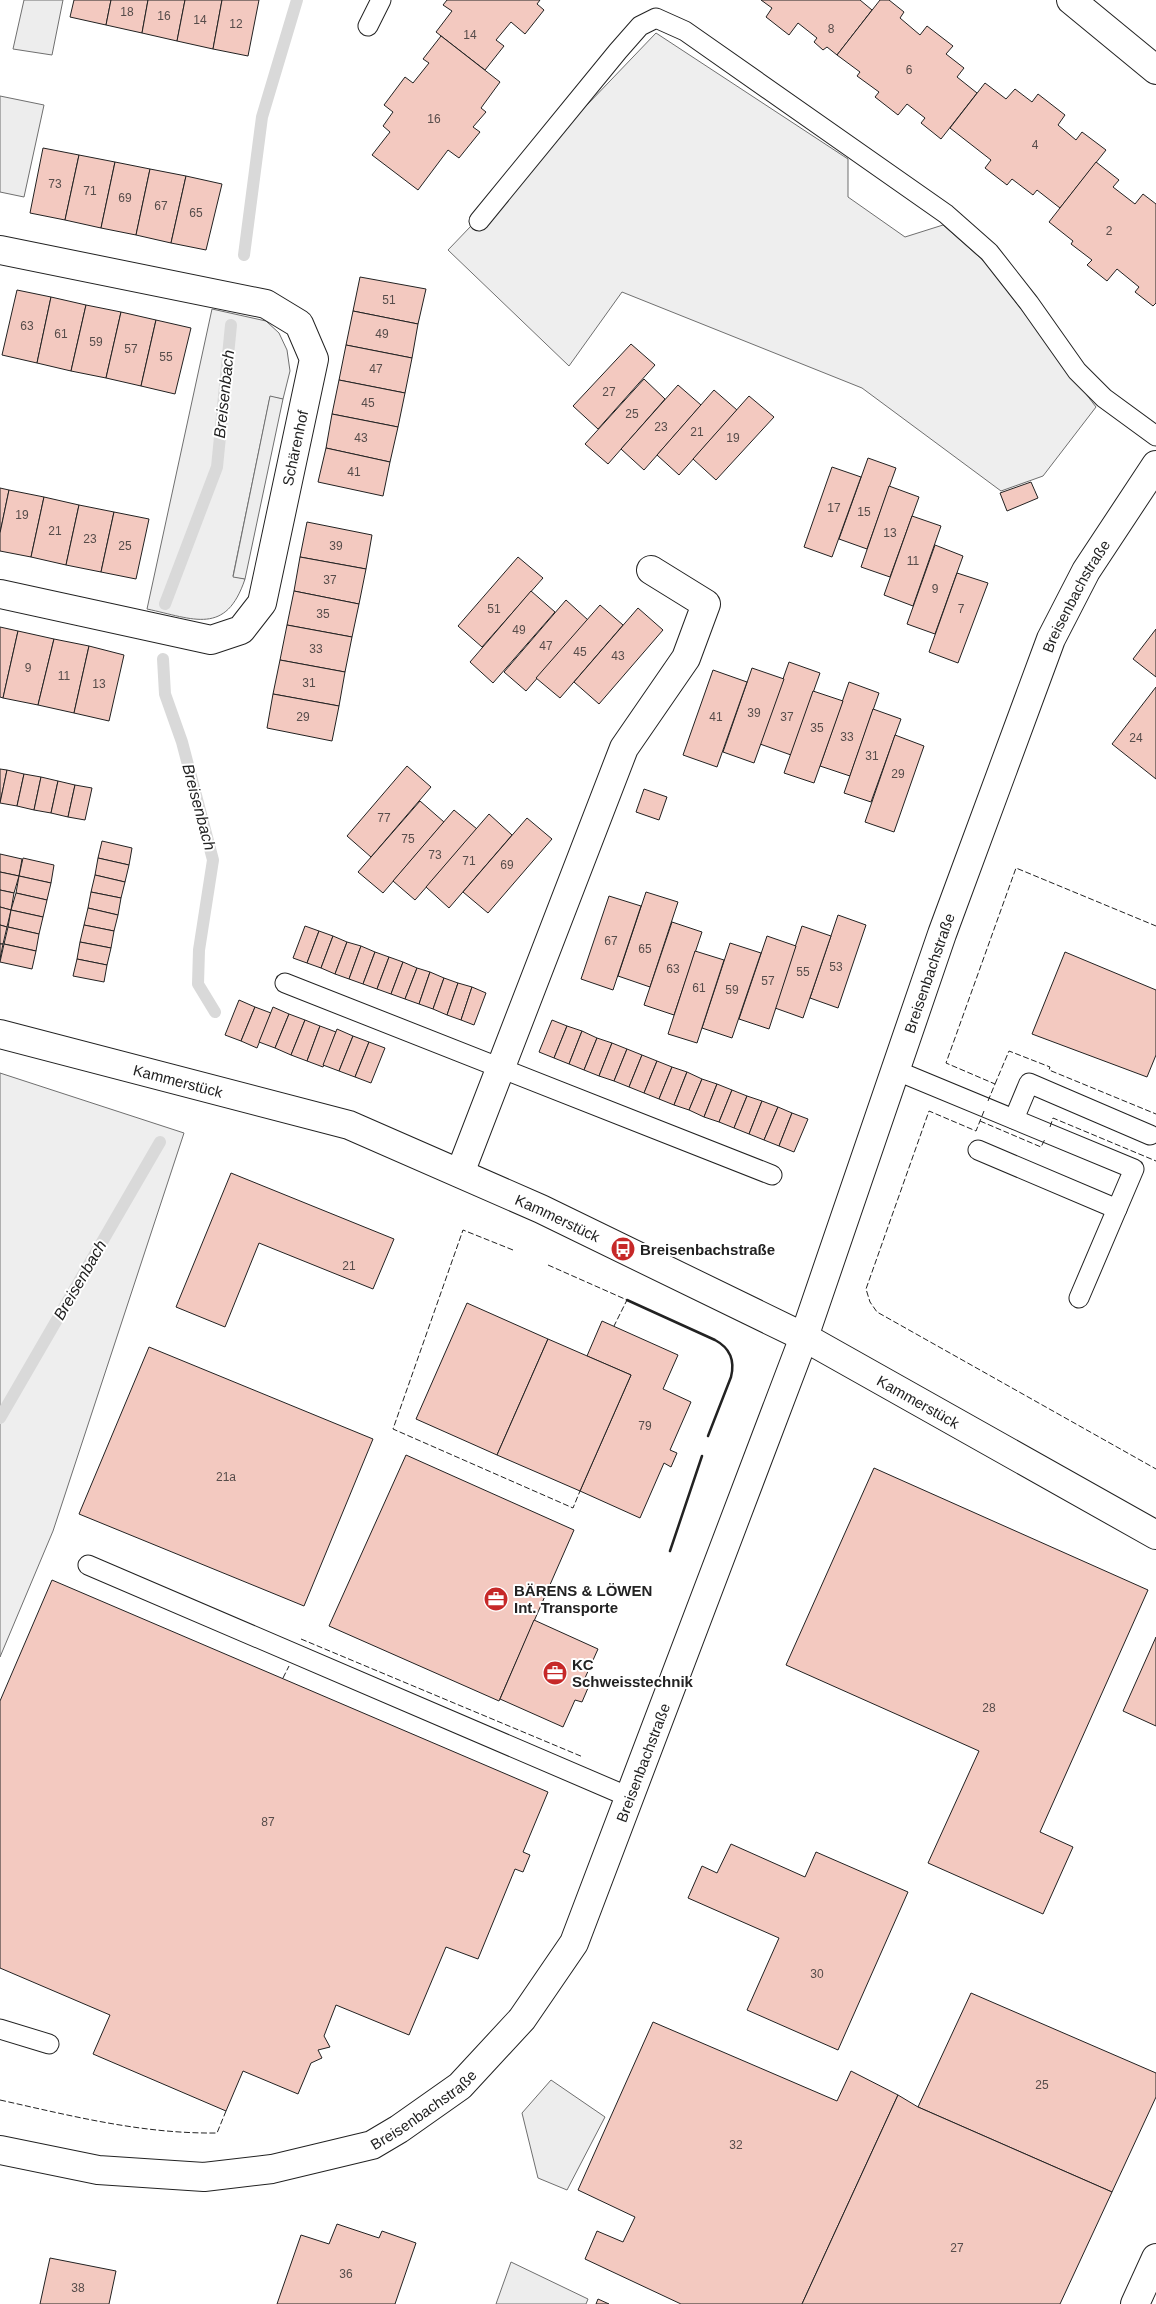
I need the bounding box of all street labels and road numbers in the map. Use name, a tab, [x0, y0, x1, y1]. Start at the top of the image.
street label: Schärenhof	[279, 408, 311, 487]
street label: Breisenbachstraße	[1038, 536, 1113, 655]
street label: Breisenbachstraße	[900, 911, 958, 1035]
street label: Kammerstück	[132, 1061, 225, 1100]
street label: Kammerstück	[513, 1190, 603, 1245]
street label: Kammerstück	[874, 1371, 963, 1431]
street label: Breisenbachstraße	[612, 1701, 673, 1824]
street label: Breisenbachstraße	[367, 2066, 479, 2153]

